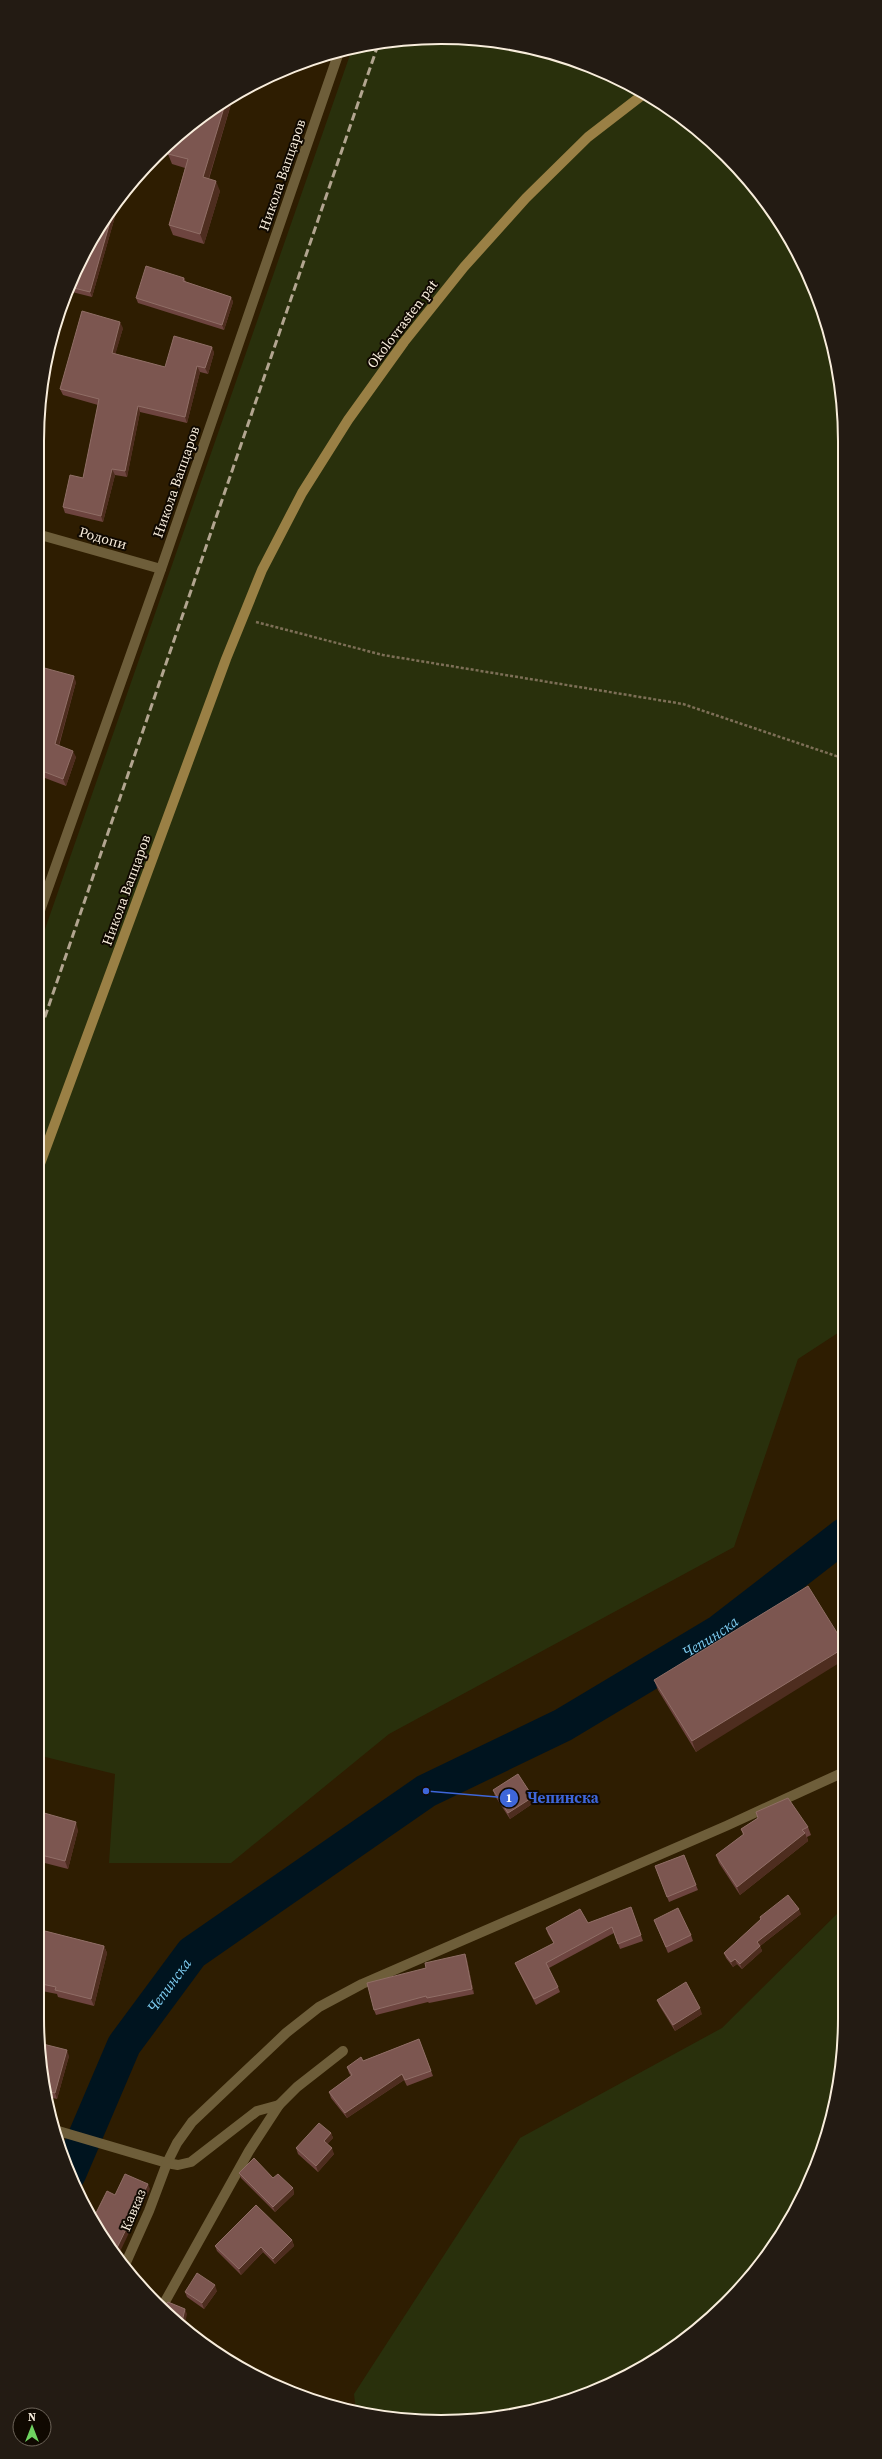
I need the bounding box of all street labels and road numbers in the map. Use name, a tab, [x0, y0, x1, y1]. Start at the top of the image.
street label: Никола Вапцаров	[254, 117, 310, 233]
street label: Okolovrasten pat	[362, 275, 442, 372]
street label: Никола Вапцаров	[148, 424, 204, 540]
street label: Родопи	[77, 522, 129, 554]
street label: Никола Вапцаров	[97, 832, 155, 948]
street label: Кавказ	[115, 2186, 151, 2234]

